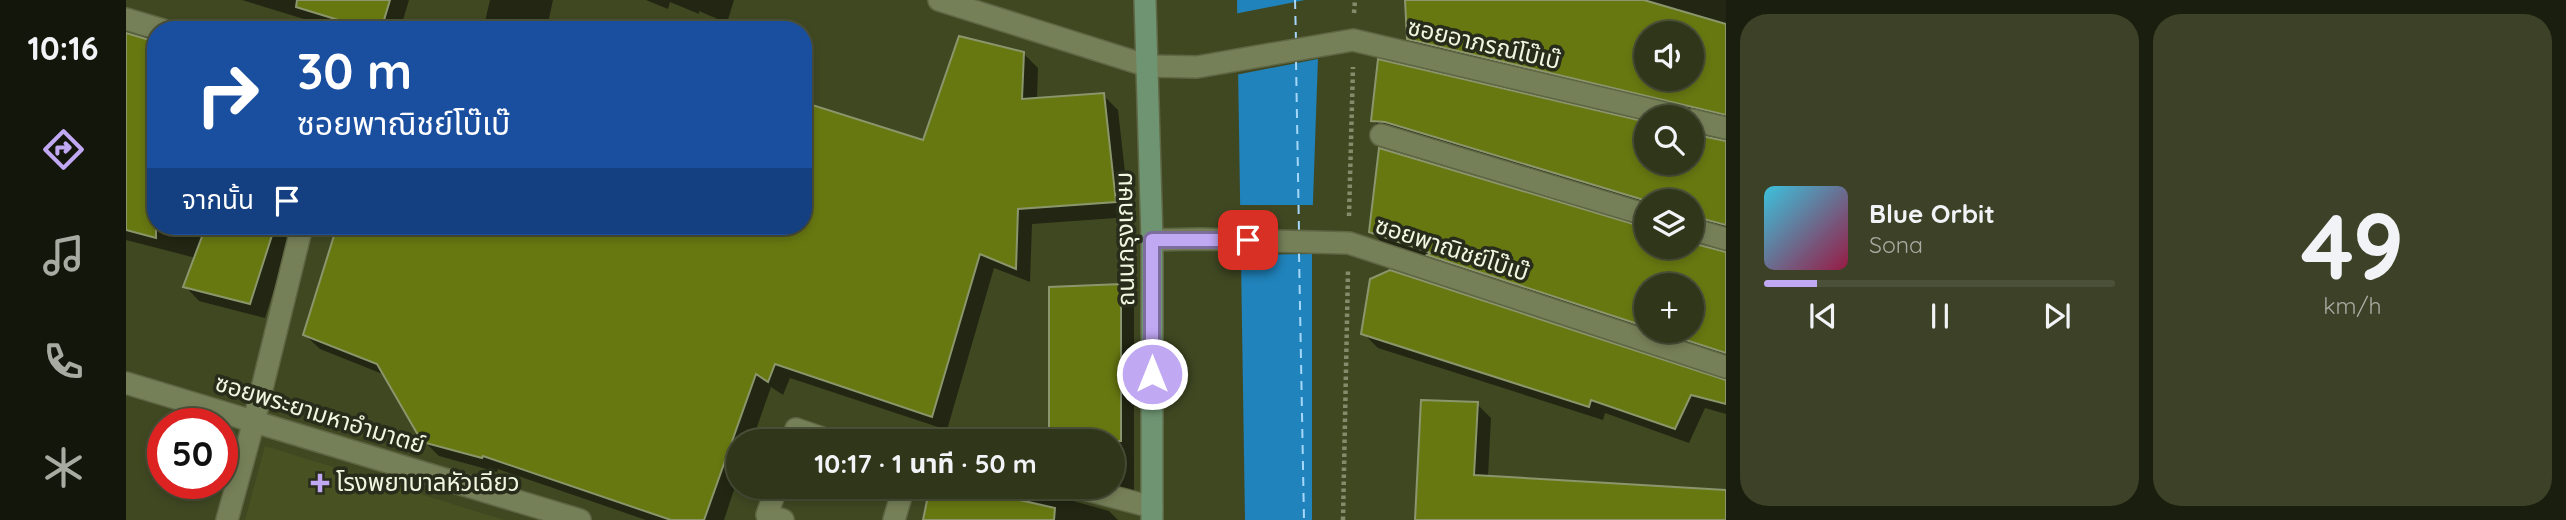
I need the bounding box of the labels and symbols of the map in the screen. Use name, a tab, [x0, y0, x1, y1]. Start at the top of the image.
street label: ซอยอาภรณ์โบ๊เบ๊	[1405, 11, 1564, 75]
street label: ถนนกรุงเกษม	[1108, 172, 1141, 306]
street label: ซอยพาณิชย์โบ๊เบ๊	[1372, 209, 1533, 287]
pin	[1218, 210, 1278, 270]
position arrow	[1115, 337, 1189, 411]
street label: ซอยพระยามหาอำมาตย์	[212, 367, 429, 459]
speed limit sign: 50	[147, 408, 238, 499]
place label: โรงพยาบาลหัวเฉียว	[336, 467, 520, 497]
marker: โรงพยาบาลหัวเฉียว	[310, 473, 330, 493]

